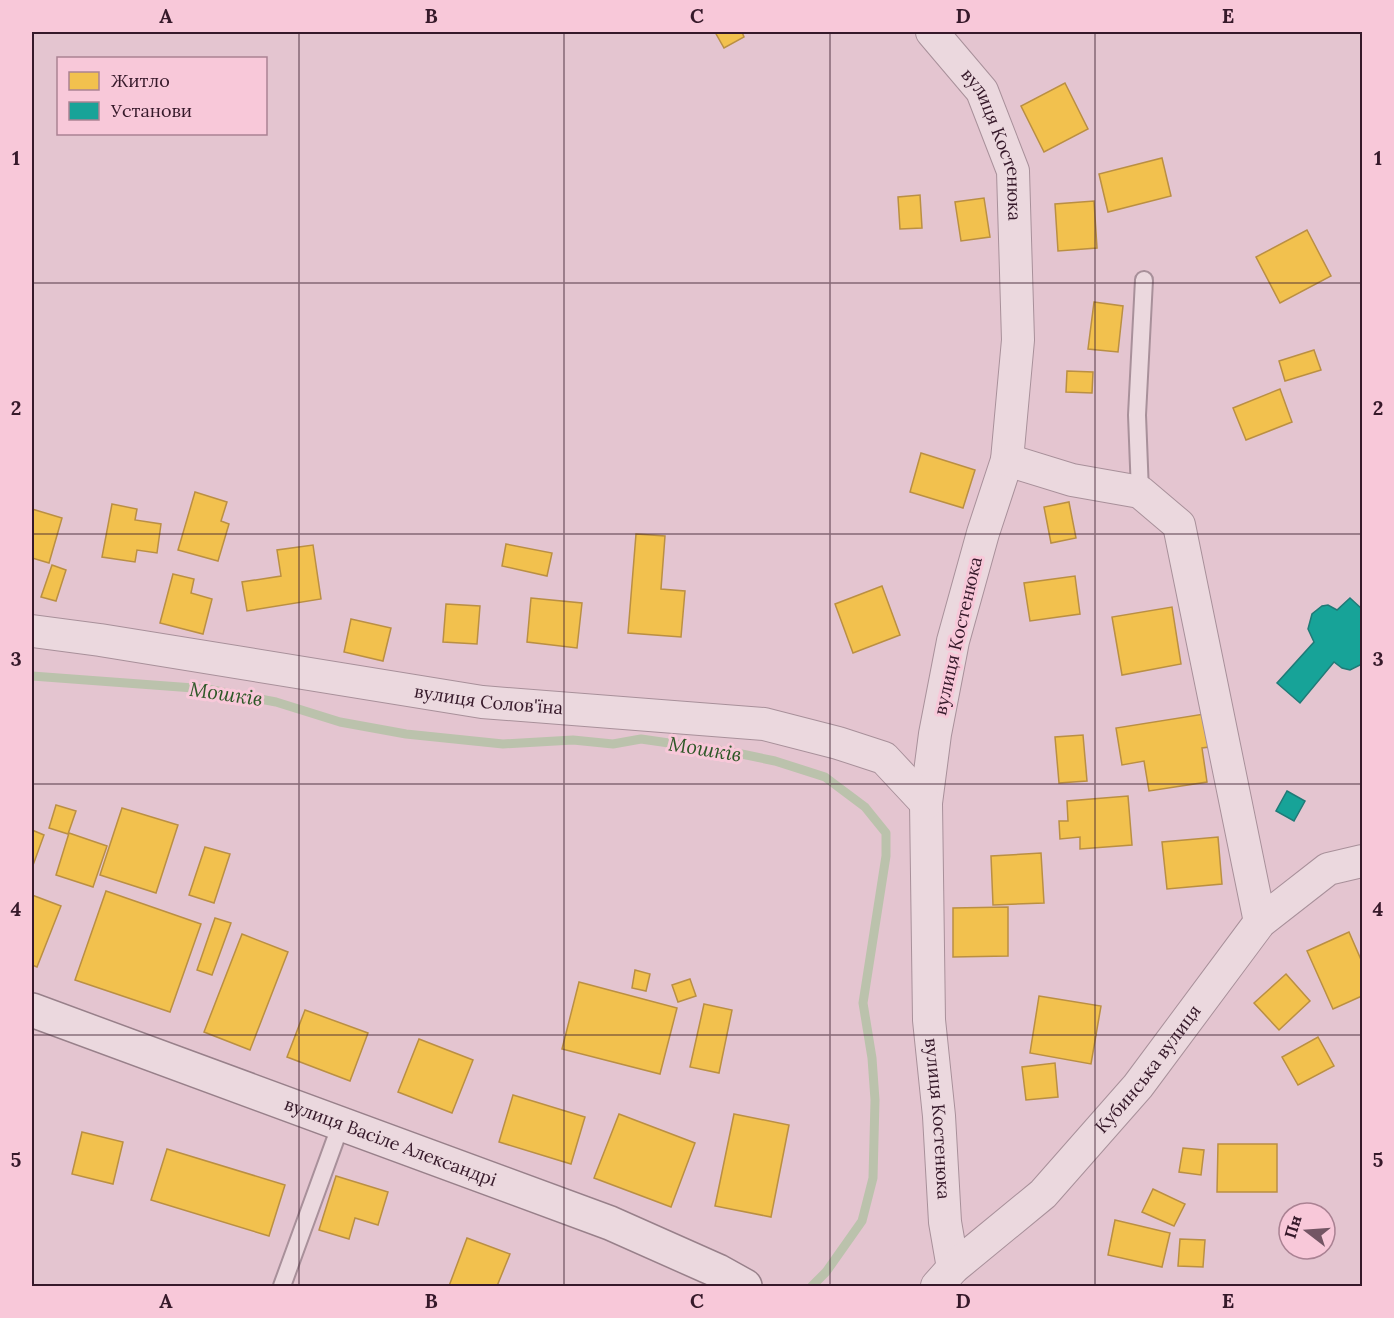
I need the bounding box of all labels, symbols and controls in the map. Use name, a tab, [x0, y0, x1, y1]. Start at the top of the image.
text: A	[159, 3, 173, 28]
text: B	[424, 3, 438, 28]
text: C	[690, 3, 704, 28]
text: D	[955, 3, 971, 28]
text: E	[1222, 3, 1234, 28]
legend	[57, 57, 267, 135]
street label: вулиця Костенюка	[957, 63, 1026, 221]
text: Житло	[111, 69, 170, 92]
text: Установи	[110, 99, 192, 122]
text: 1	[12, 145, 20, 170]
text: 1	[1374, 145, 1382, 170]
text: 2	[11, 395, 21, 420]
text: 2	[1373, 395, 1383, 420]
street label: вулиця Костенюка	[928, 554, 987, 717]
text: 3	[10, 646, 22, 671]
text: 3	[1372, 646, 1384, 671]
water label: Мошків	[188, 676, 264, 711]
street label: вулиця Солов'їна	[413, 679, 564, 719]
water label: Мошків	[667, 730, 743, 767]
text: 4	[11, 896, 22, 921]
text: 4	[1373, 896, 1384, 921]
street label: Кубинська вулиця	[1090, 1000, 1206, 1138]
street label: вулиця Костенюка	[920, 1037, 956, 1200]
street label: вулиця Васіле Александрі	[281, 1092, 500, 1191]
text: 5	[11, 1147, 22, 1172]
text: 5	[1373, 1147, 1384, 1172]
north arrow	[1277, 1201, 1337, 1261]
text: Пн	[1280, 1213, 1306, 1241]
text: A	[159, 1288, 173, 1313]
text: B	[424, 1288, 438, 1313]
text: C	[690, 1288, 704, 1313]
text: D	[955, 1288, 971, 1313]
text: E	[1222, 1288, 1234, 1313]

